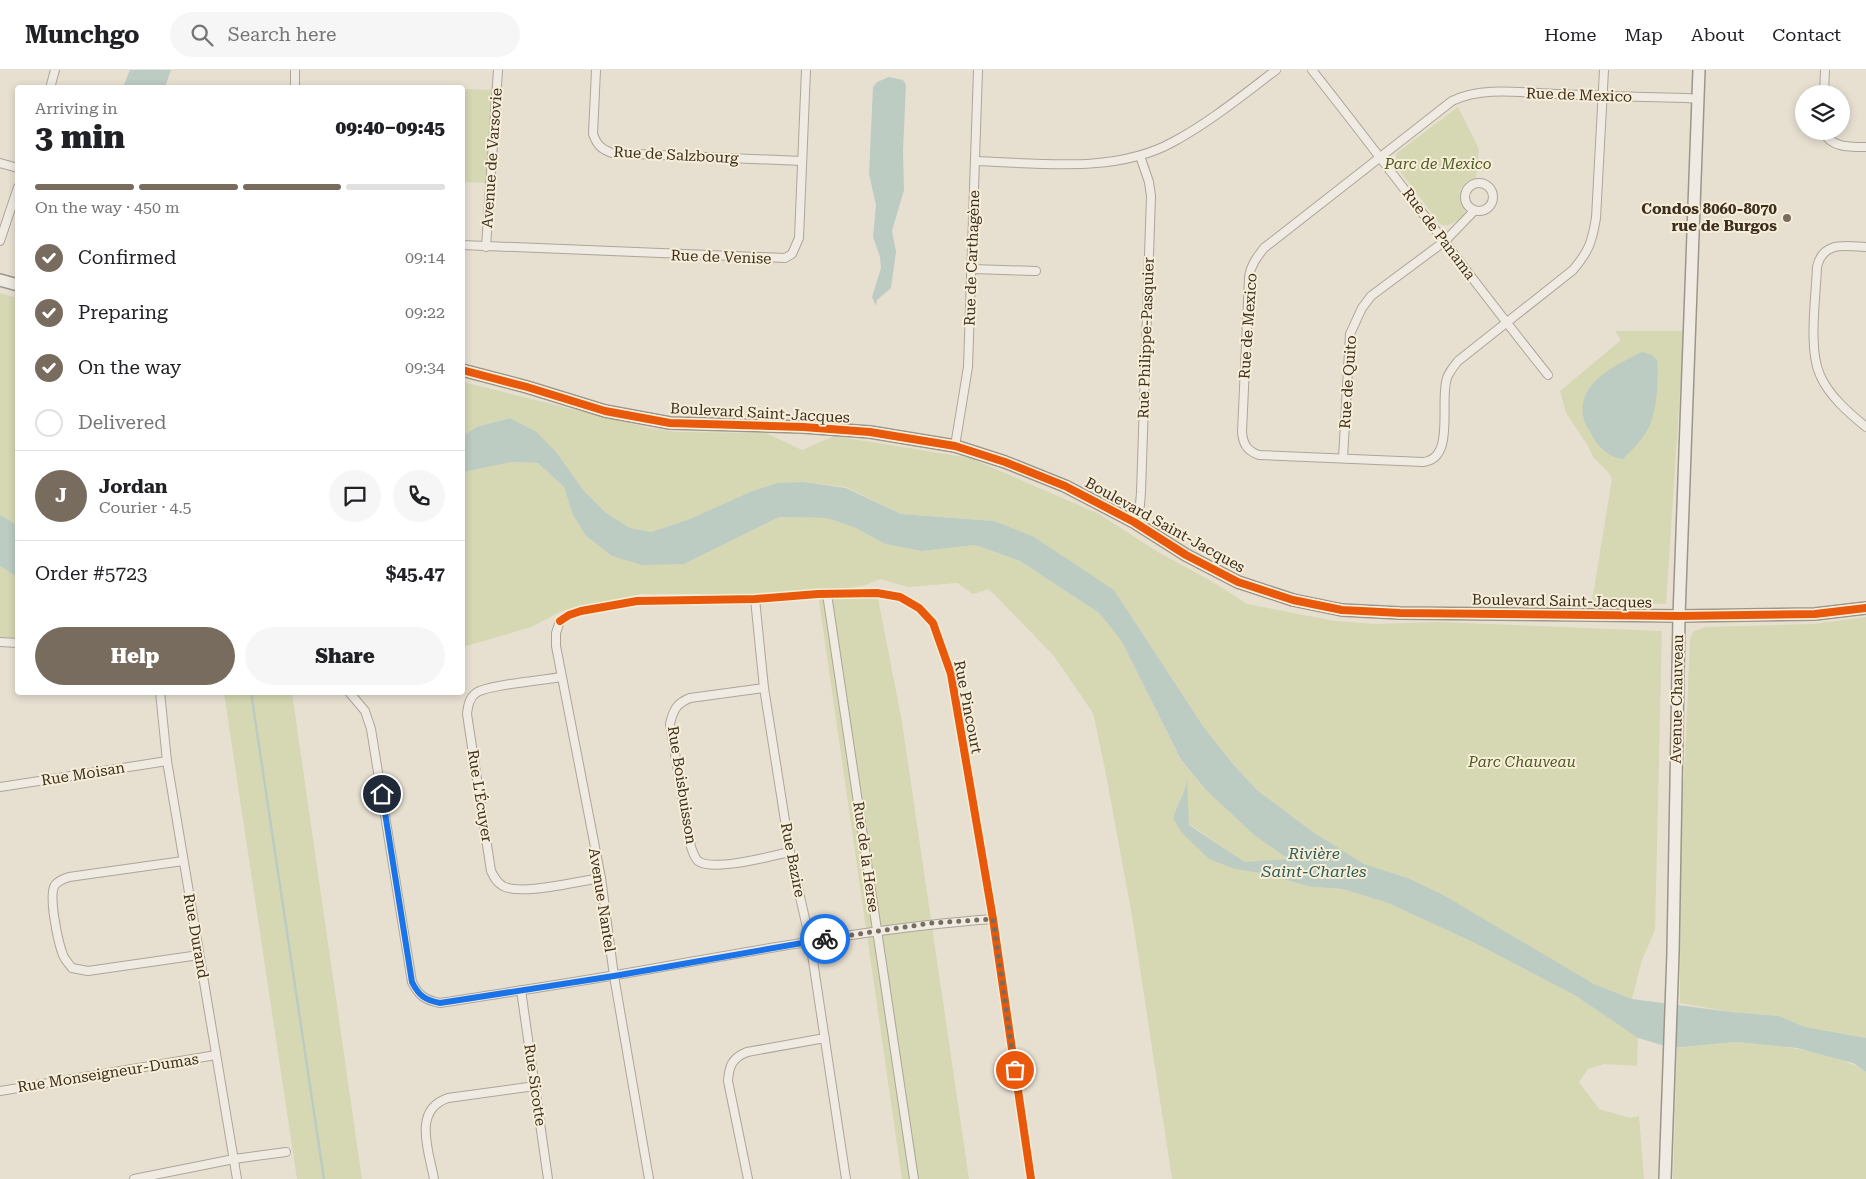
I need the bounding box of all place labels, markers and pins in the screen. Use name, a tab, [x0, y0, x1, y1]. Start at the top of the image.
place label: Condos 8060-8070 rue de Burgos	[1641, 200, 1778, 235]
marker: Condos 8060-8070 rue de Burgos	[1781, 212, 1793, 224]
pin	[361, 773, 403, 815]
pin	[994, 1049, 1036, 1091]

